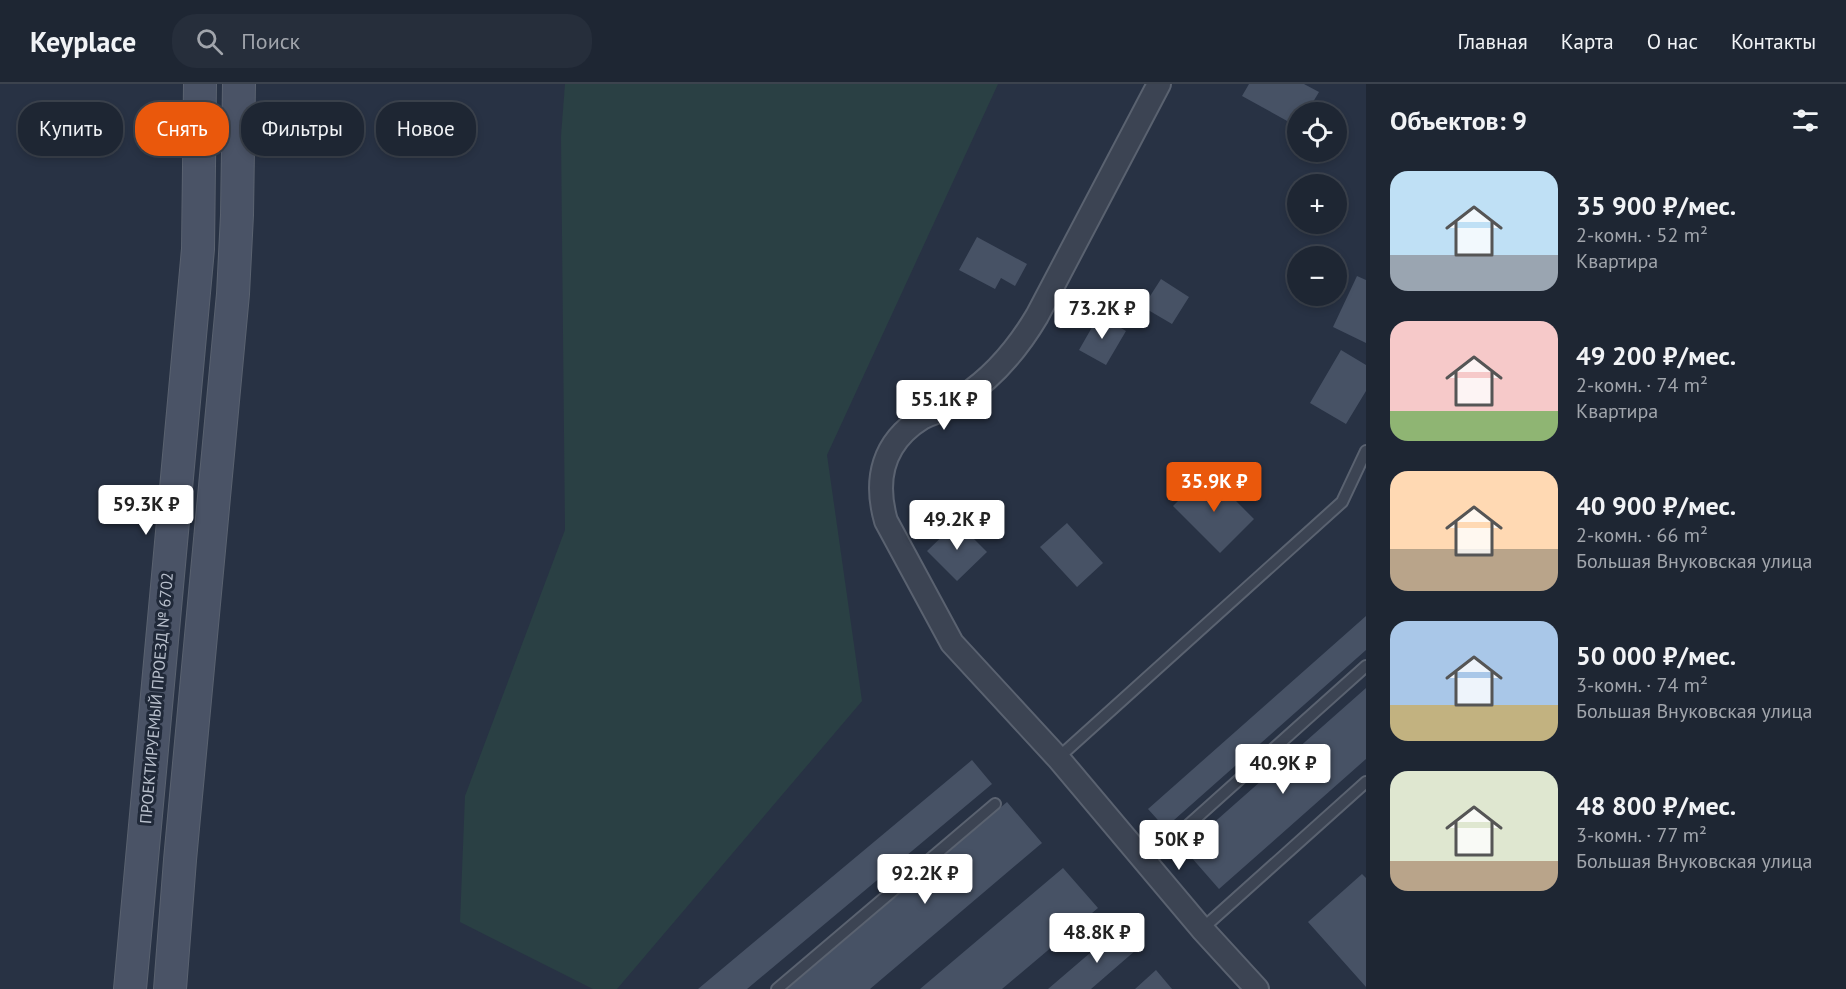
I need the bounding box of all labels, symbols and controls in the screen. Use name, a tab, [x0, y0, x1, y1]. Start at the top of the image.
search box	[172, 14, 592, 68]
text: Keyplace	[30, 23, 136, 60]
icon: search	[193, 25, 226, 58]
text: Поиск	[241, 27, 300, 55]
text: Главная	[1457, 28, 1528, 55]
text: Карта	[1561, 28, 1614, 55]
text: О нас	[1647, 28, 1698, 55]
text: Контакты	[1731, 28, 1816, 55]
chip: Купить	[18, 102, 123, 156]
chip: Снять	[135, 102, 229, 156]
chip: Фильтры	[241, 102, 364, 156]
chip: Новое	[376, 102, 476, 156]
map controls	[1287, 102, 1347, 306]
button: locate	[1287, 102, 1347, 162]
text: Объектов: 9	[1390, 104, 1527, 137]
icon: filters	[1789, 104, 1822, 137]
button: +	[1287, 174, 1347, 234]
text: 35 900 ₽/мес.	[1576, 189, 1736, 222]
icon: home	[1438, 195, 1510, 267]
text: 2-комн. · 52 m²	[1576, 222, 1708, 248]
button: −	[1287, 246, 1347, 306]
text: Квартира	[1576, 248, 1658, 274]
pin: 73.2K ₽	[1047, 289, 1157, 340]
text: 73.2K ₽	[1068, 295, 1136, 321]
text: 49 200 ₽/мес.	[1576, 339, 1736, 372]
icon: home	[1438, 345, 1510, 417]
text: 2-комн. · 74 m²	[1576, 372, 1708, 398]
pin: 55.1K ₽	[889, 380, 999, 431]
text: 55.1K ₽	[910, 386, 978, 412]
text: Квартира	[1576, 398, 1658, 424]
pin: 35.9K ₽	[1159, 462, 1269, 513]
text: 35.9K ₽	[1180, 468, 1248, 494]
pin: 59.3K ₽	[91, 485, 201, 536]
text: 40 900 ₽/мес.	[1576, 489, 1736, 522]
text: 59.3K ₽	[112, 491, 180, 517]
icon: home	[1438, 495, 1510, 567]
pin: 49.2K ₽	[902, 500, 1012, 551]
text: 49.2K ₽	[923, 506, 991, 532]
text: 2-комн. · 66 m²	[1576, 522, 1708, 548]
text: Большая Внуковская улица	[1576, 548, 1813, 574]
street label: ПРОЕКТИРУЕМЫЙ ПРОЕЗД № 6702	[135, 572, 177, 824]
text: 50 000 ₽/мес.	[1576, 639, 1736, 672]
icon: home	[1438, 645, 1510, 717]
text: 3-комн. · 74 m²	[1576, 672, 1708, 698]
text: Большая Внуковская улица	[1576, 698, 1813, 724]
pin: 40.9K ₽	[1228, 744, 1338, 795]
text: 40.9K ₽	[1249, 750, 1317, 776]
text: 48 800 ₽/мес.	[1576, 789, 1736, 822]
icon: home	[1438, 795, 1510, 867]
pin: 50K ₽	[1137, 820, 1221, 871]
text: 3-комн. · 77 m²	[1576, 822, 1707, 848]
text: 50K ₽	[1154, 826, 1204, 852]
text: Большая Внуковская улица	[1576, 848, 1813, 874]
pin: 92.2K ₽	[870, 854, 980, 905]
text: 92.2K ₽	[891, 860, 959, 886]
pin: 48.8K ₽	[1042, 913, 1152, 964]
text: 48.8K ₽	[1063, 919, 1131, 945]

